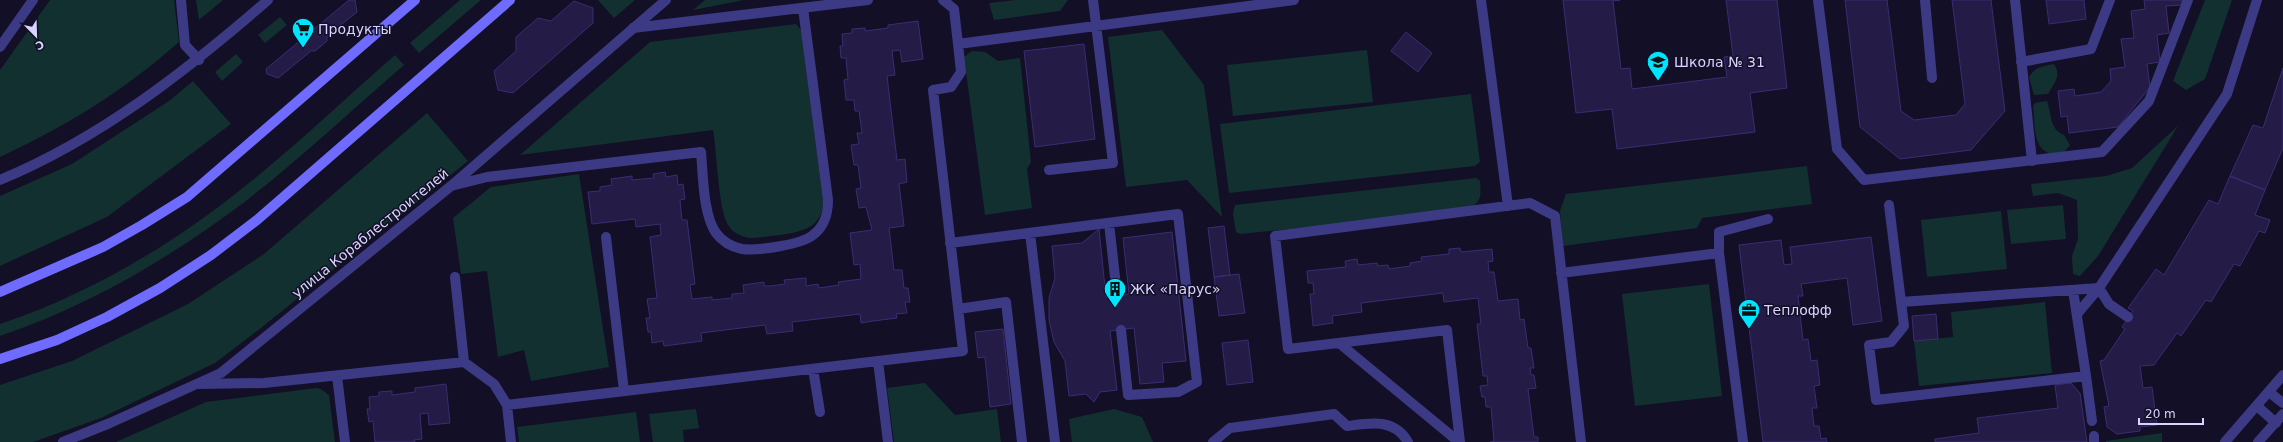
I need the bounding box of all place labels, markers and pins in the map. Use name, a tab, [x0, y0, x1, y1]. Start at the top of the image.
supermarket icon: Продукты	[290, 16, 316, 49]
place label: Продукты	[318, 21, 392, 37]
school or university icon: Школа № 31	[1645, 49, 1671, 82]
place label: Школа № 31	[1674, 54, 1765, 70]
building icon: ЖК «Парус»	[1102, 276, 1128, 309]
place label: ЖК «Парус»	[1130, 281, 1221, 297]
office icon: Теплофф	[1736, 297, 1762, 330]
place label: Теплофф	[1763, 302, 1832, 318]

